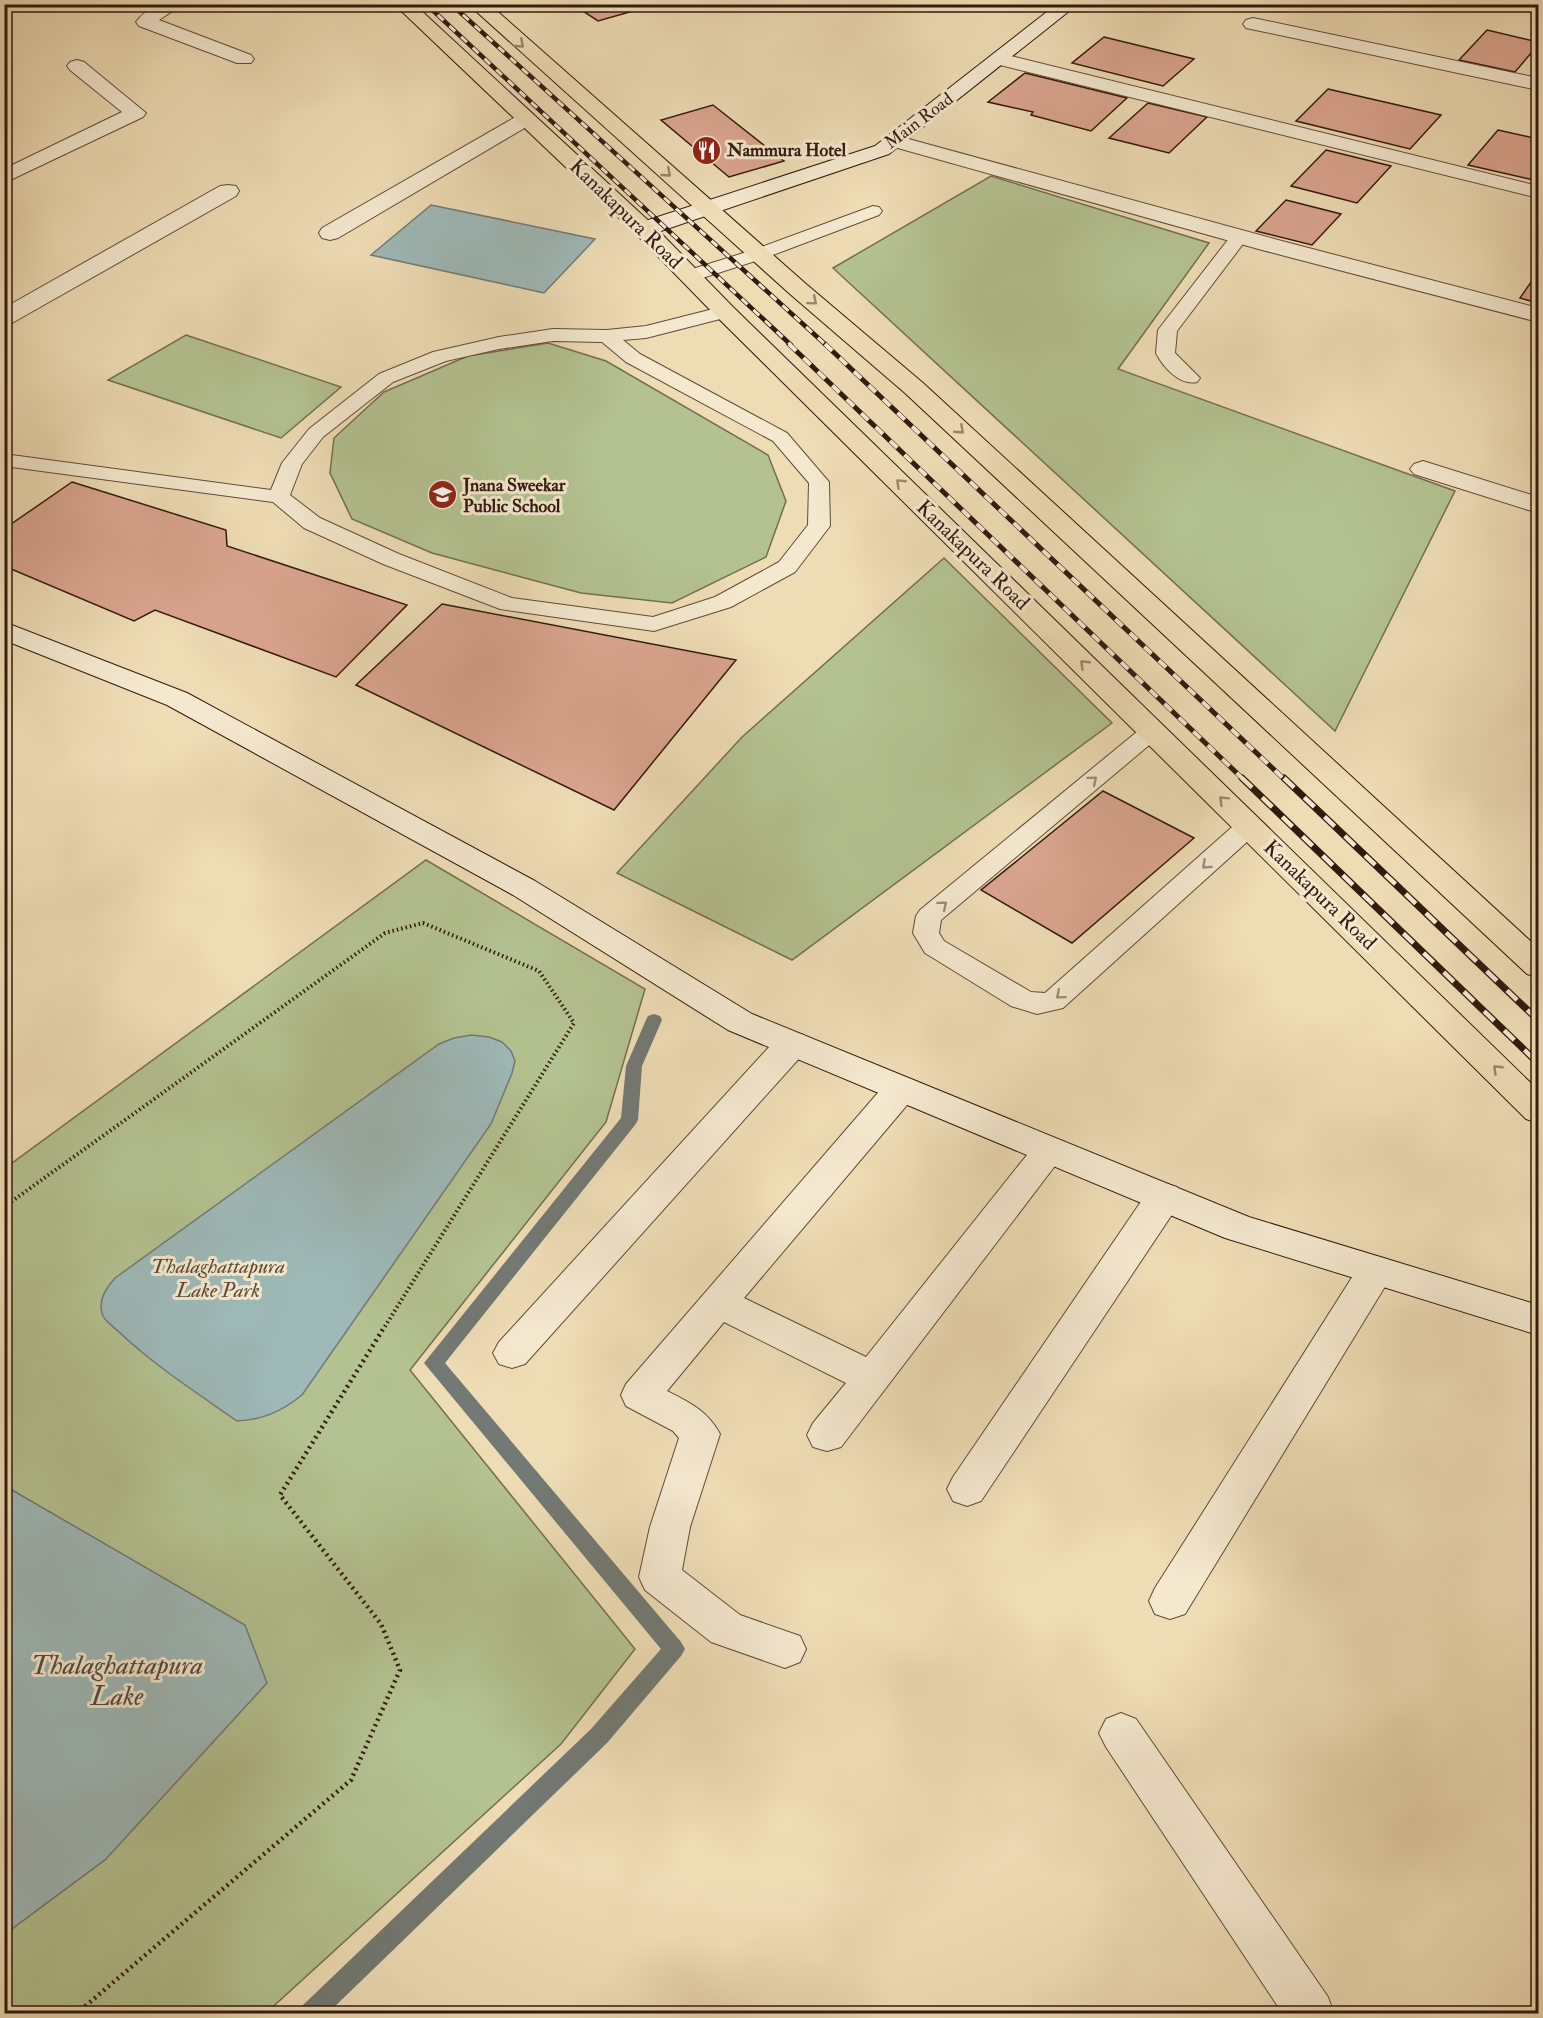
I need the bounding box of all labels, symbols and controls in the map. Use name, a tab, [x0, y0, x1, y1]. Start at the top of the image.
one-way arrow	[514, 37, 524, 48]
street label: Main Road	[880, 88, 958, 154]
restaurant icon: Nammura Hotel	[690, 134, 722, 166]
place label: Nammura Hotel	[726, 139, 847, 162]
street label: Kanakapura Road	[564, 153, 689, 275]
one-way arrow	[660, 166, 670, 177]
one-way arrow	[806, 294, 817, 305]
one-way arrow	[953, 423, 963, 434]
place label: Jnana Sweekar Public School	[462, 474, 566, 518]
school or university icon: Jnana Sweekar Public School	[426, 479, 458, 511]
one-way arrow	[896, 479, 906, 490]
street label: Kanakapura Road	[911, 494, 1036, 616]
one-way arrow	[1080, 660, 1091, 671]
one-way arrow	[1086, 776, 1097, 787]
one-way arrow	[1219, 797, 1230, 808]
street label: Kanakapura Road	[1258, 834, 1383, 956]
one-way arrow	[1202, 858, 1212, 869]
one-way arrow	[936, 901, 947, 912]
one-way arrow	[1056, 987, 1067, 998]
one-way arrow	[1493, 1066, 1504, 1077]
park label: Thalaghattapura Lake Park	[151, 1253, 285, 1304]
water label: Thalaghattapura Lake	[31, 1649, 203, 1713]

